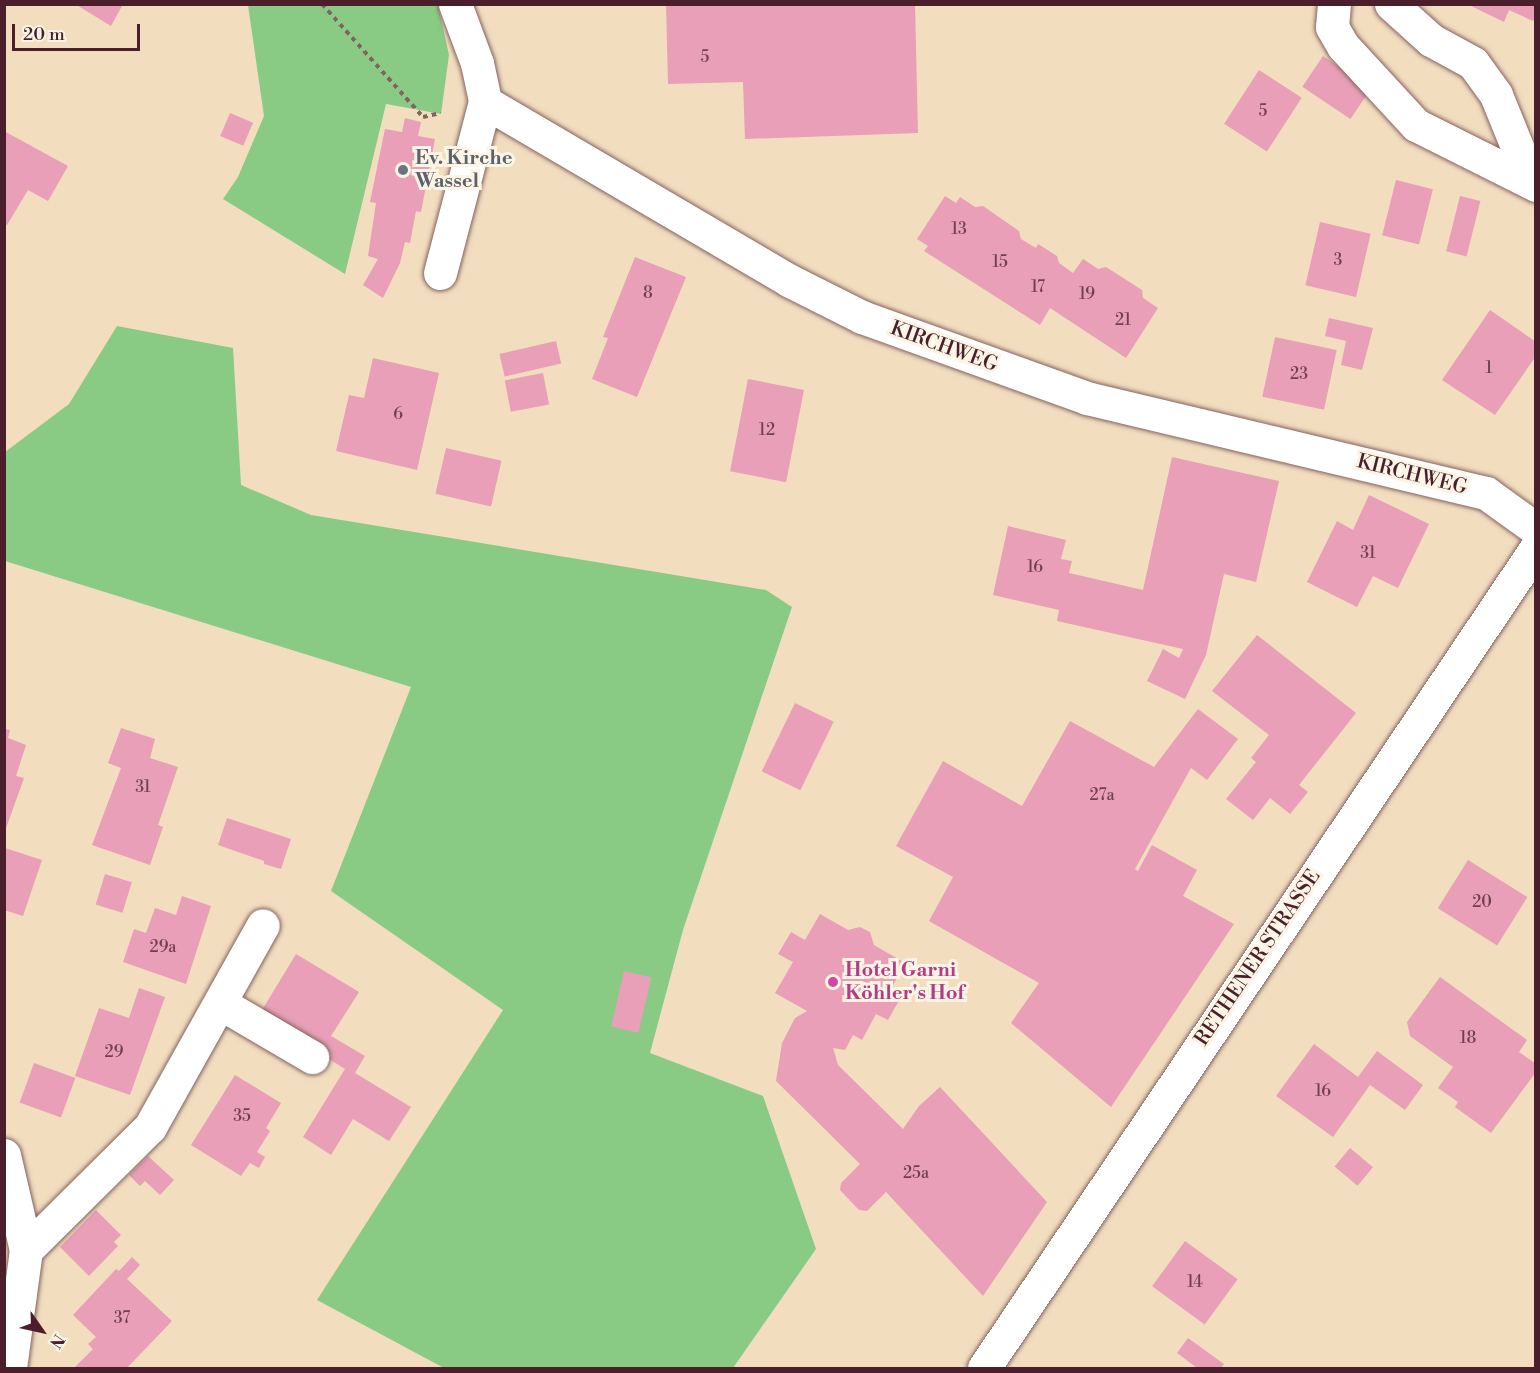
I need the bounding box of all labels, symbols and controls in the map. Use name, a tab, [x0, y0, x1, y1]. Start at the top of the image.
scale bar	[15, 12, 142, 50]
text: 20 m	[23, 23, 65, 46]
house number: 5	[701, 47, 709, 67]
house number: 5	[1259, 101, 1267, 121]
place label: Ev. Kirche Wassel	[415, 146, 512, 193]
marker: Ev. Kirche Wassel	[396, 163, 410, 177]
house number: 13	[951, 219, 967, 239]
house number: 3	[1334, 250, 1342, 270]
house number: 15	[992, 252, 1008, 272]
house number: 17	[1031, 277, 1045, 297]
house number: 8	[643, 283, 653, 303]
house number: 19	[1079, 284, 1095, 304]
house number: 21	[1115, 310, 1131, 330]
street label: KIRCHWEG	[887, 316, 1001, 378]
house number: 1	[1486, 358, 1492, 378]
house number: 23	[1290, 364, 1308, 384]
house number: 6	[393, 404, 403, 424]
house number: 12	[759, 420, 775, 440]
street label: KIRCHWEG	[1355, 450, 1469, 500]
house number: 31	[1360, 543, 1376, 563]
house number: 16	[1027, 557, 1043, 577]
house number: 31	[135, 777, 151, 797]
house number: 27a	[1089, 785, 1115, 805]
street label: RETHENER STRASSE	[1190, 865, 1326, 1051]
house number: 20	[1472, 892, 1492, 912]
house number: 29a	[150, 937, 176, 957]
place label: Hotel Garni Köhler's Hof	[845, 958, 964, 1005]
marker: Hotel Garni Köhler's Hof	[826, 975, 840, 989]
house number: 18	[1460, 1028, 1476, 1048]
house number: 29	[105, 1042, 123, 1062]
house number: 16	[1315, 1081, 1331, 1101]
house number: 35	[233, 1106, 251, 1126]
house number: 25a	[903, 1163, 929, 1183]
house number: 14	[1187, 1272, 1203, 1292]
north arrow	[12, 1301, 72, 1361]
house number: 37	[114, 1308, 130, 1328]
text: N	[45, 1330, 69, 1352]

